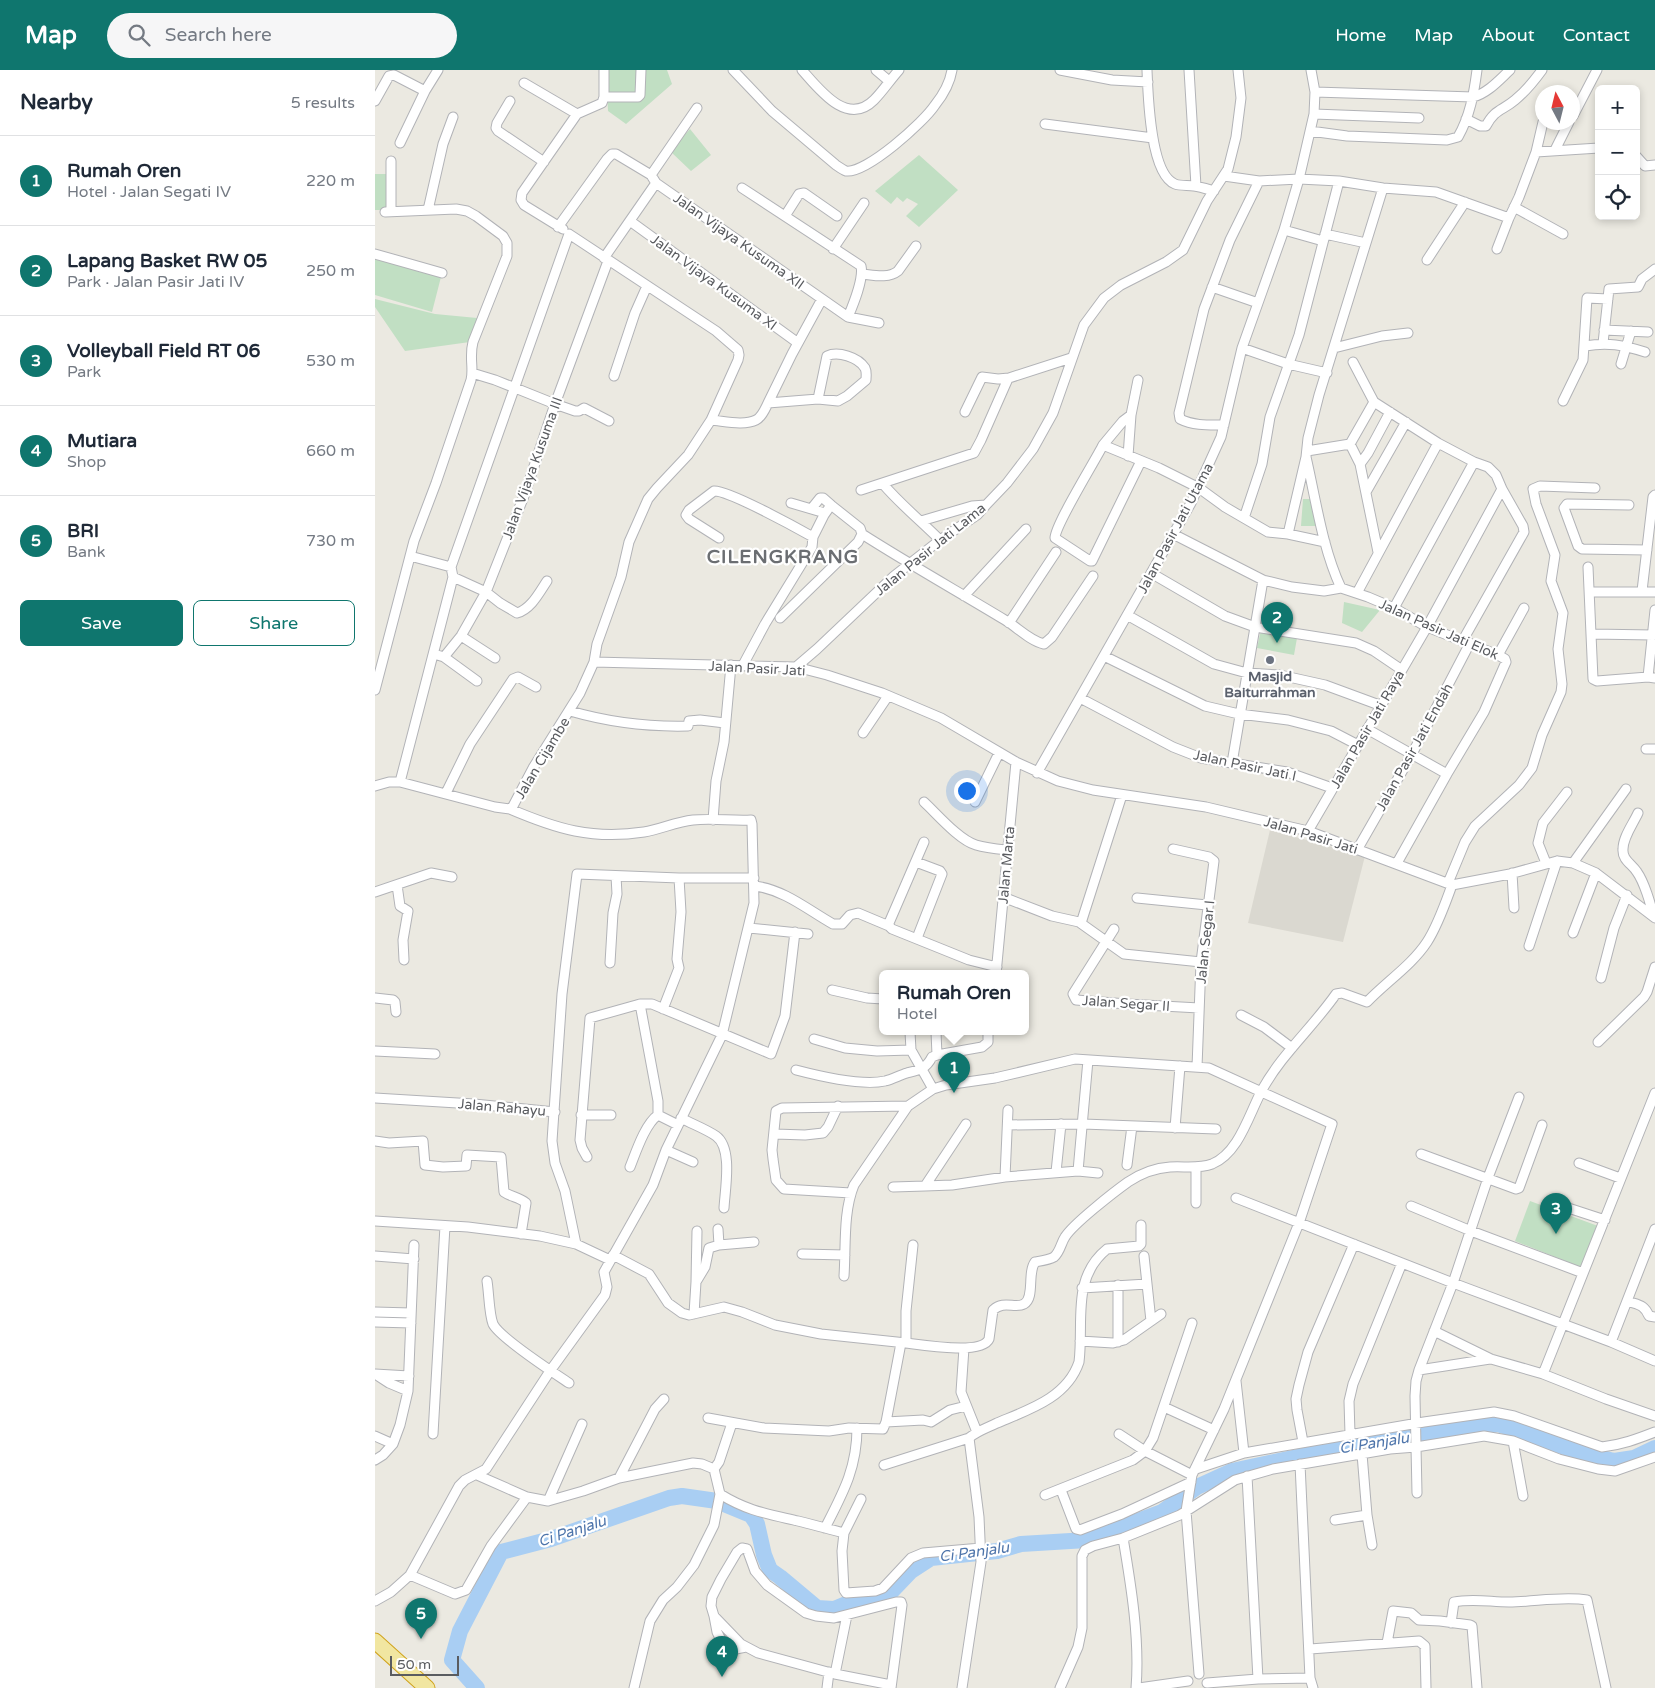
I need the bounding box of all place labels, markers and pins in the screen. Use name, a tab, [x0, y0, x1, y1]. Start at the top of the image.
pin: 2	[1261, 602, 1293, 643]
marker: Masjid Baiturrahman	[1264, 654, 1276, 666]
place label: Masjid Baiturrahman	[1224, 668, 1316, 701]
pin: 1	[938, 1052, 970, 1093]
pin: 3	[1540, 1193, 1572, 1234]
pin: 5	[405, 1598, 437, 1639]
pin: 4	[706, 1636, 738, 1677]

